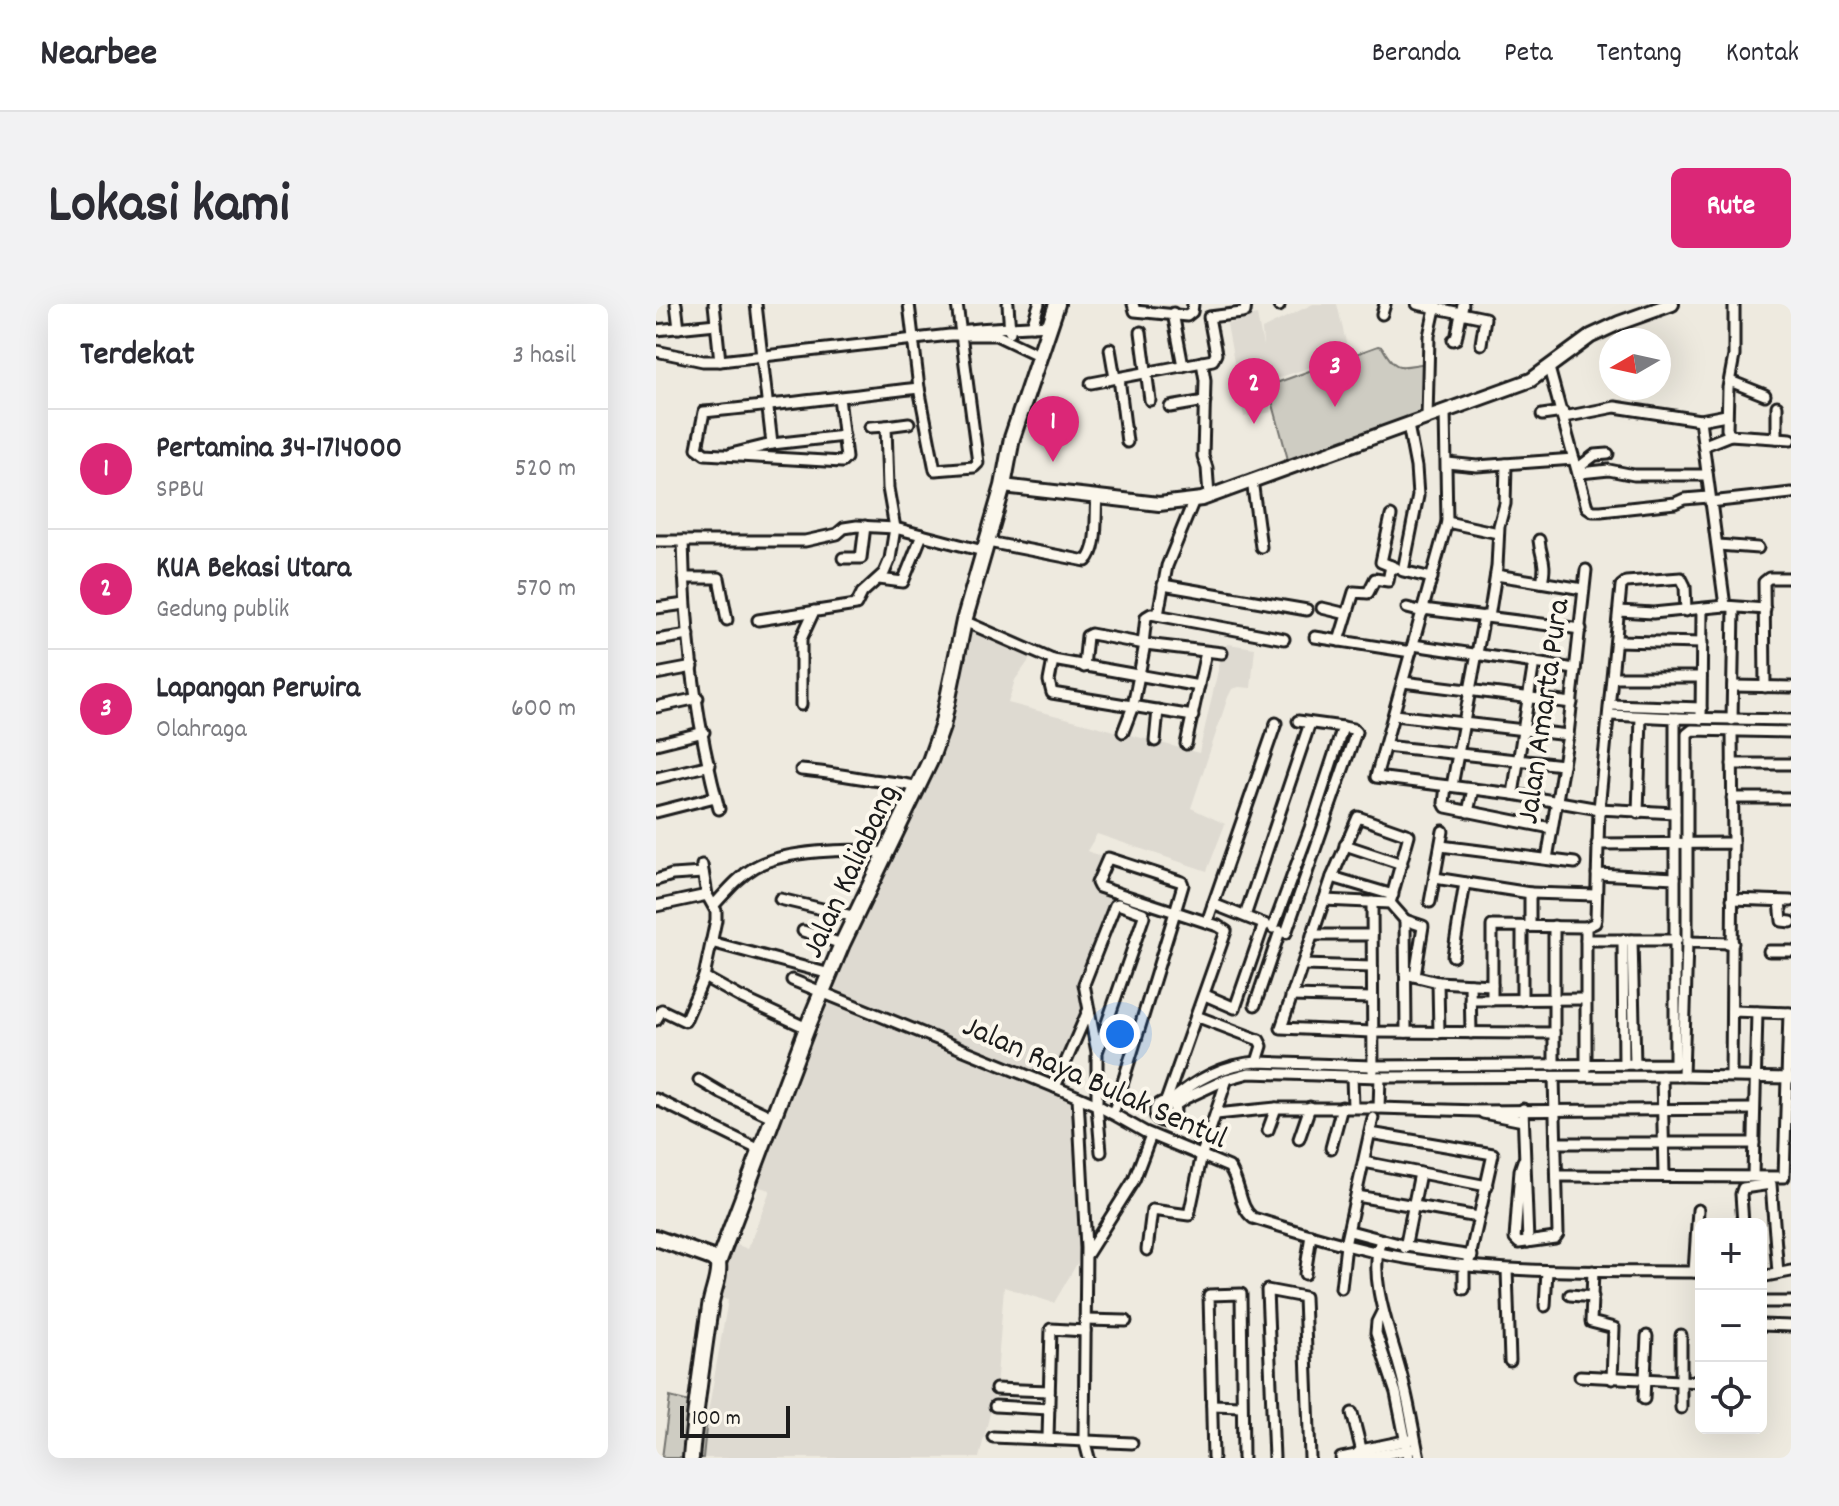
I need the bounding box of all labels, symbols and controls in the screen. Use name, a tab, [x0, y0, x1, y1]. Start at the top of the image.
text: Nearbee	[40, 28, 157, 83]
text: Beranda	[1372, 35, 1460, 75]
text: Peta	[1504, 35, 1553, 75]
text: Tentang	[1597, 35, 1682, 75]
text: Kontak	[1726, 35, 1799, 75]
text: Lokasi kami	[48, 168, 290, 248]
button: Rute	[1671, 168, 1791, 248]
north arrow	[1599, 328, 1671, 400]
text: Terdekat	[80, 332, 195, 381]
text: 3 hasil	[513, 338, 576, 375]
pin: 3	[1309, 341, 1361, 407]
pin: 2	[1228, 358, 1280, 424]
pin: 1	[1027, 396, 1079, 462]
text: Pertamina 34-1714000	[156, 429, 402, 472]
text: 1	[103, 451, 109, 488]
text: 520 m	[515, 451, 576, 488]
text: SPBU	[156, 472, 204, 509]
text: KUA Bekasi Utara	[156, 549, 351, 592]
text: 2	[100, 571, 112, 608]
text: 570 m	[516, 571, 576, 608]
text: Gedung publik	[156, 592, 289, 629]
street label: Jalan Amarta Pura	[1507, 595, 1585, 827]
text: Lapangan Perwira	[156, 669, 360, 712]
text: 3	[100, 691, 112, 728]
text: 600 m	[511, 691, 576, 728]
text: Olahraga	[156, 712, 247, 749]
street label: Jalan Kaliabang	[792, 777, 913, 967]
street label: Jalan Raya Bulak Sentul	[954, 1005, 1234, 1164]
your location	[1100, 1014, 1140, 1054]
map controls	[1695, 1218, 1767, 1434]
button: +	[1695, 1218, 1767, 1290]
button: −	[1695, 1290, 1767, 1362]
button: locate	[1695, 1362, 1767, 1434]
scale bar	[680, 1402, 790, 1438]
text: 100 m	[692, 1404, 741, 1435]

